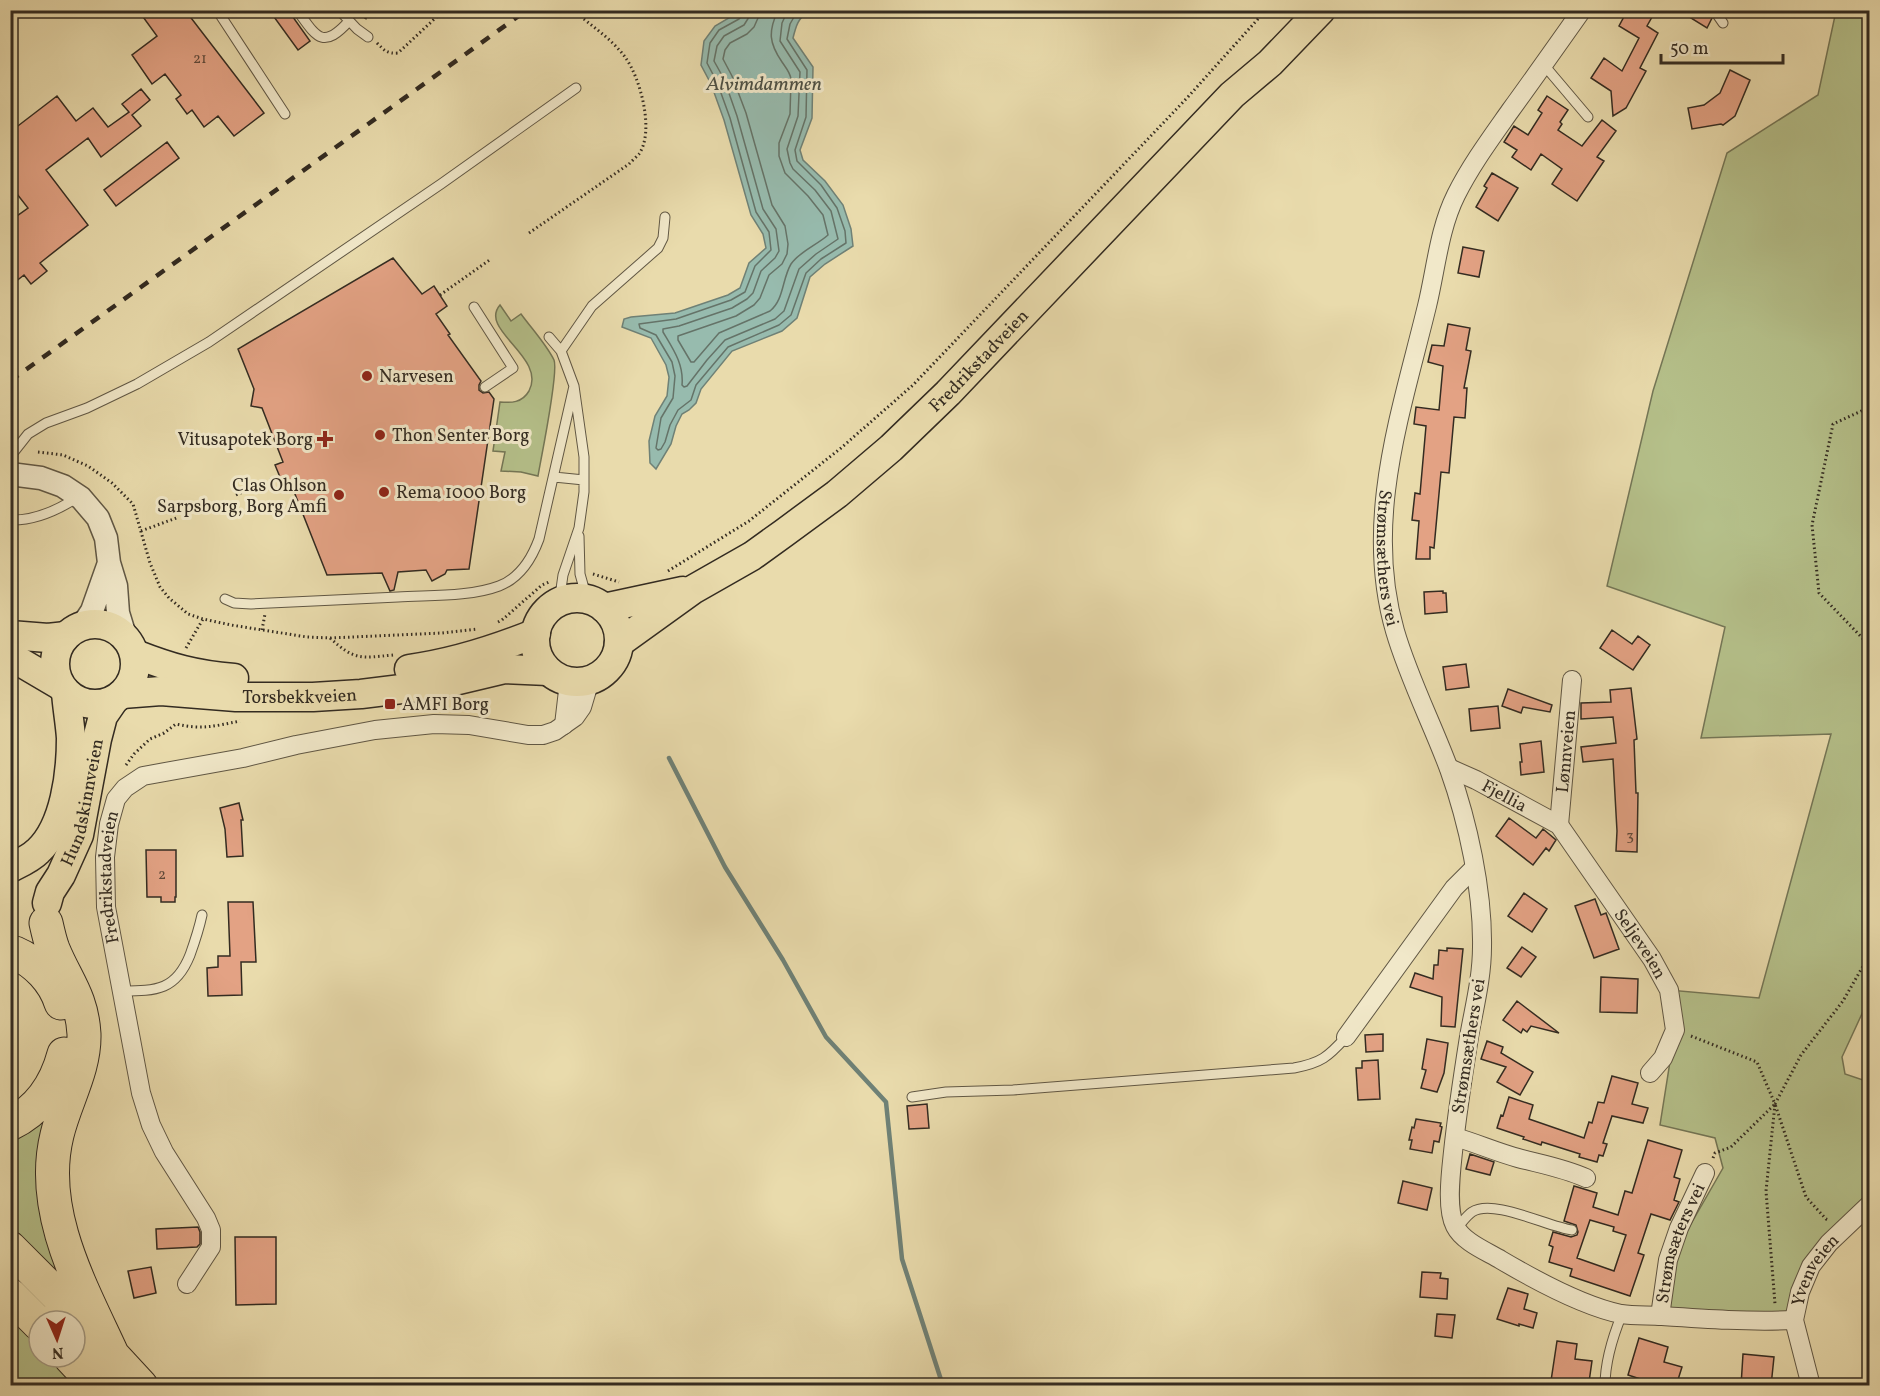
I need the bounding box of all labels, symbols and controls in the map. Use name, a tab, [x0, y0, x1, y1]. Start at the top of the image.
scale bar	[1661, 27, 1782, 65]
text: 50 m	[1670, 37, 1709, 62]
house number: 21	[193, 49, 207, 70]
water label: Alvimdammen	[705, 71, 822, 99]
street label: Fredrikstadveien	[924, 304, 1035, 419]
place label: Narvesen	[379, 365, 454, 390]
marker: Narvesen	[360, 369, 374, 383]
place label: Thon Senter Borg	[392, 424, 529, 449]
place label: Vitusapotek Borg	[177, 428, 313, 453]
marker: Thon Senter Borg	[373, 428, 387, 442]
marker: Vitusapotek Borg	[318, 432, 332, 446]
place label: Clas Ohlson Sarpsborg, Borg Amfi	[157, 474, 327, 520]
place label: Rema 1000 Borg	[396, 481, 526, 506]
marker: Rema 1000 Borg	[377, 485, 391, 499]
marker: Clas Ohlson Sarpsborg, Borg Amfi	[332, 488, 346, 502]
street label: Strømsæthers vei	[1369, 488, 1404, 629]
street label: Torsbekkveien	[242, 683, 358, 711]
place label: AMFI Borg	[402, 693, 489, 718]
marker: AMFI Borg	[383, 697, 397, 711]
street label: Lønnveien	[1551, 709, 1583, 794]
street label: Hundskinnveien	[55, 736, 111, 871]
street label: Fjellia	[1477, 774, 1531, 819]
street label: Fredrikstadveien	[94, 807, 127, 946]
house number: 3	[1626, 826, 1634, 847]
house number: 2	[158, 865, 166, 886]
street label: Seljeveien	[1607, 904, 1672, 984]
street label: Strømsæthers vei	[1446, 977, 1493, 1116]
street label: Strømsæters vei	[1651, 1179, 1712, 1305]
street label: Yvenveien	[1786, 1229, 1845, 1309]
north arrow	[27, 1309, 87, 1369]
text: N	[51, 1341, 64, 1363]

